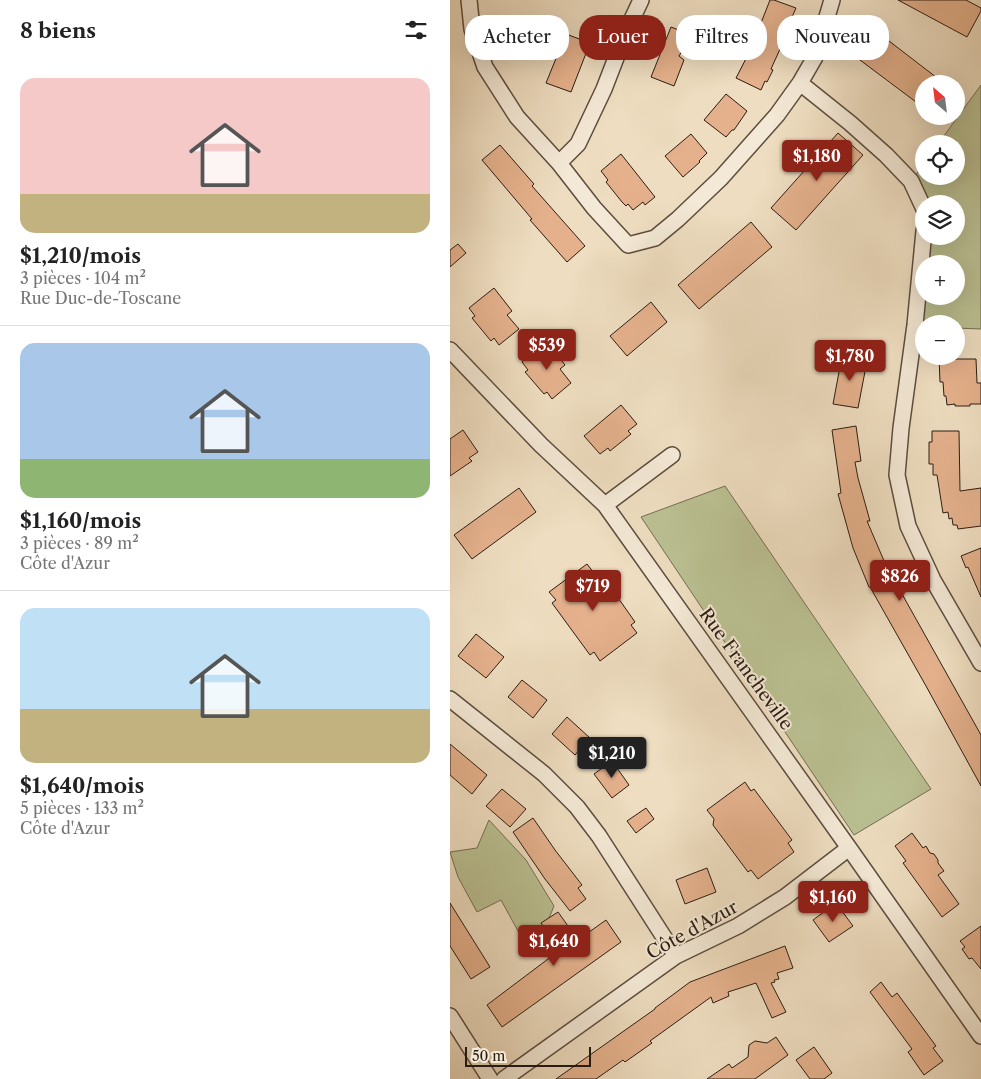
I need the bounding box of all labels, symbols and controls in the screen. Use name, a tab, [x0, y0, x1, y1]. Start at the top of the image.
chip: Acheter	[465, 15, 569, 60]
chip: Louer	[579, 15, 666, 60]
chip: Filtres	[676, 15, 767, 60]
chip: Nouveau	[777, 15, 889, 60]
icon: filters	[402, 16, 430, 44]
text: 8 biens	[20, 18, 96, 43]
north arrow	[915, 75, 965, 125]
map controls	[915, 75, 965, 365]
icon: home	[180, 110, 270, 200]
button: locate	[915, 135, 965, 185]
pin: $1,180	[776, 140, 858, 182]
text: $1,180	[793, 146, 841, 166]
button: layers	[915, 195, 965, 245]
text: $1,210/mois	[20, 243, 141, 268]
button: +	[915, 255, 965, 305]
text: 3 pièces · 104 m²	[20, 268, 146, 288]
text: Rue Duc-de-Toscane	[20, 288, 181, 308]
button: −	[915, 315, 965, 365]
pin: $539	[517, 328, 577, 371]
text: $539	[529, 335, 565, 355]
pin: $1,780	[809, 340, 891, 382]
text: $1,780	[826, 346, 874, 366]
icon: home	[180, 376, 270, 466]
text: $1,160/mois	[20, 508, 141, 533]
text: 3 pièces · 89 m²	[20, 533, 139, 553]
text: Côte d'Azur	[20, 553, 110, 573]
pin: $826	[870, 560, 930, 602]
text: $826	[881, 566, 919, 586]
pin: $719	[563, 570, 623, 612]
text: $719	[576, 576, 610, 596]
street label: Rue Francheville	[694, 604, 798, 734]
icon: home	[180, 641, 270, 731]
pin: $1,210	[571, 736, 653, 779]
text: $1,210	[588, 743, 636, 763]
text: $1,640/mois	[20, 773, 144, 798]
text: 5 pièces · 133 m²	[20, 798, 144, 818]
text: Côte d'Azur	[20, 818, 110, 838]
pin: $1,160	[792, 880, 874, 923]
text: $1,160	[809, 887, 857, 907]
street label: Côte d'Azur	[642, 896, 742, 964]
pin: $1,640	[513, 924, 595, 967]
text: $1,640	[529, 931, 579, 951]
scale bar	[465, 1044, 591, 1067]
text: 50 m	[472, 1047, 505, 1065]

